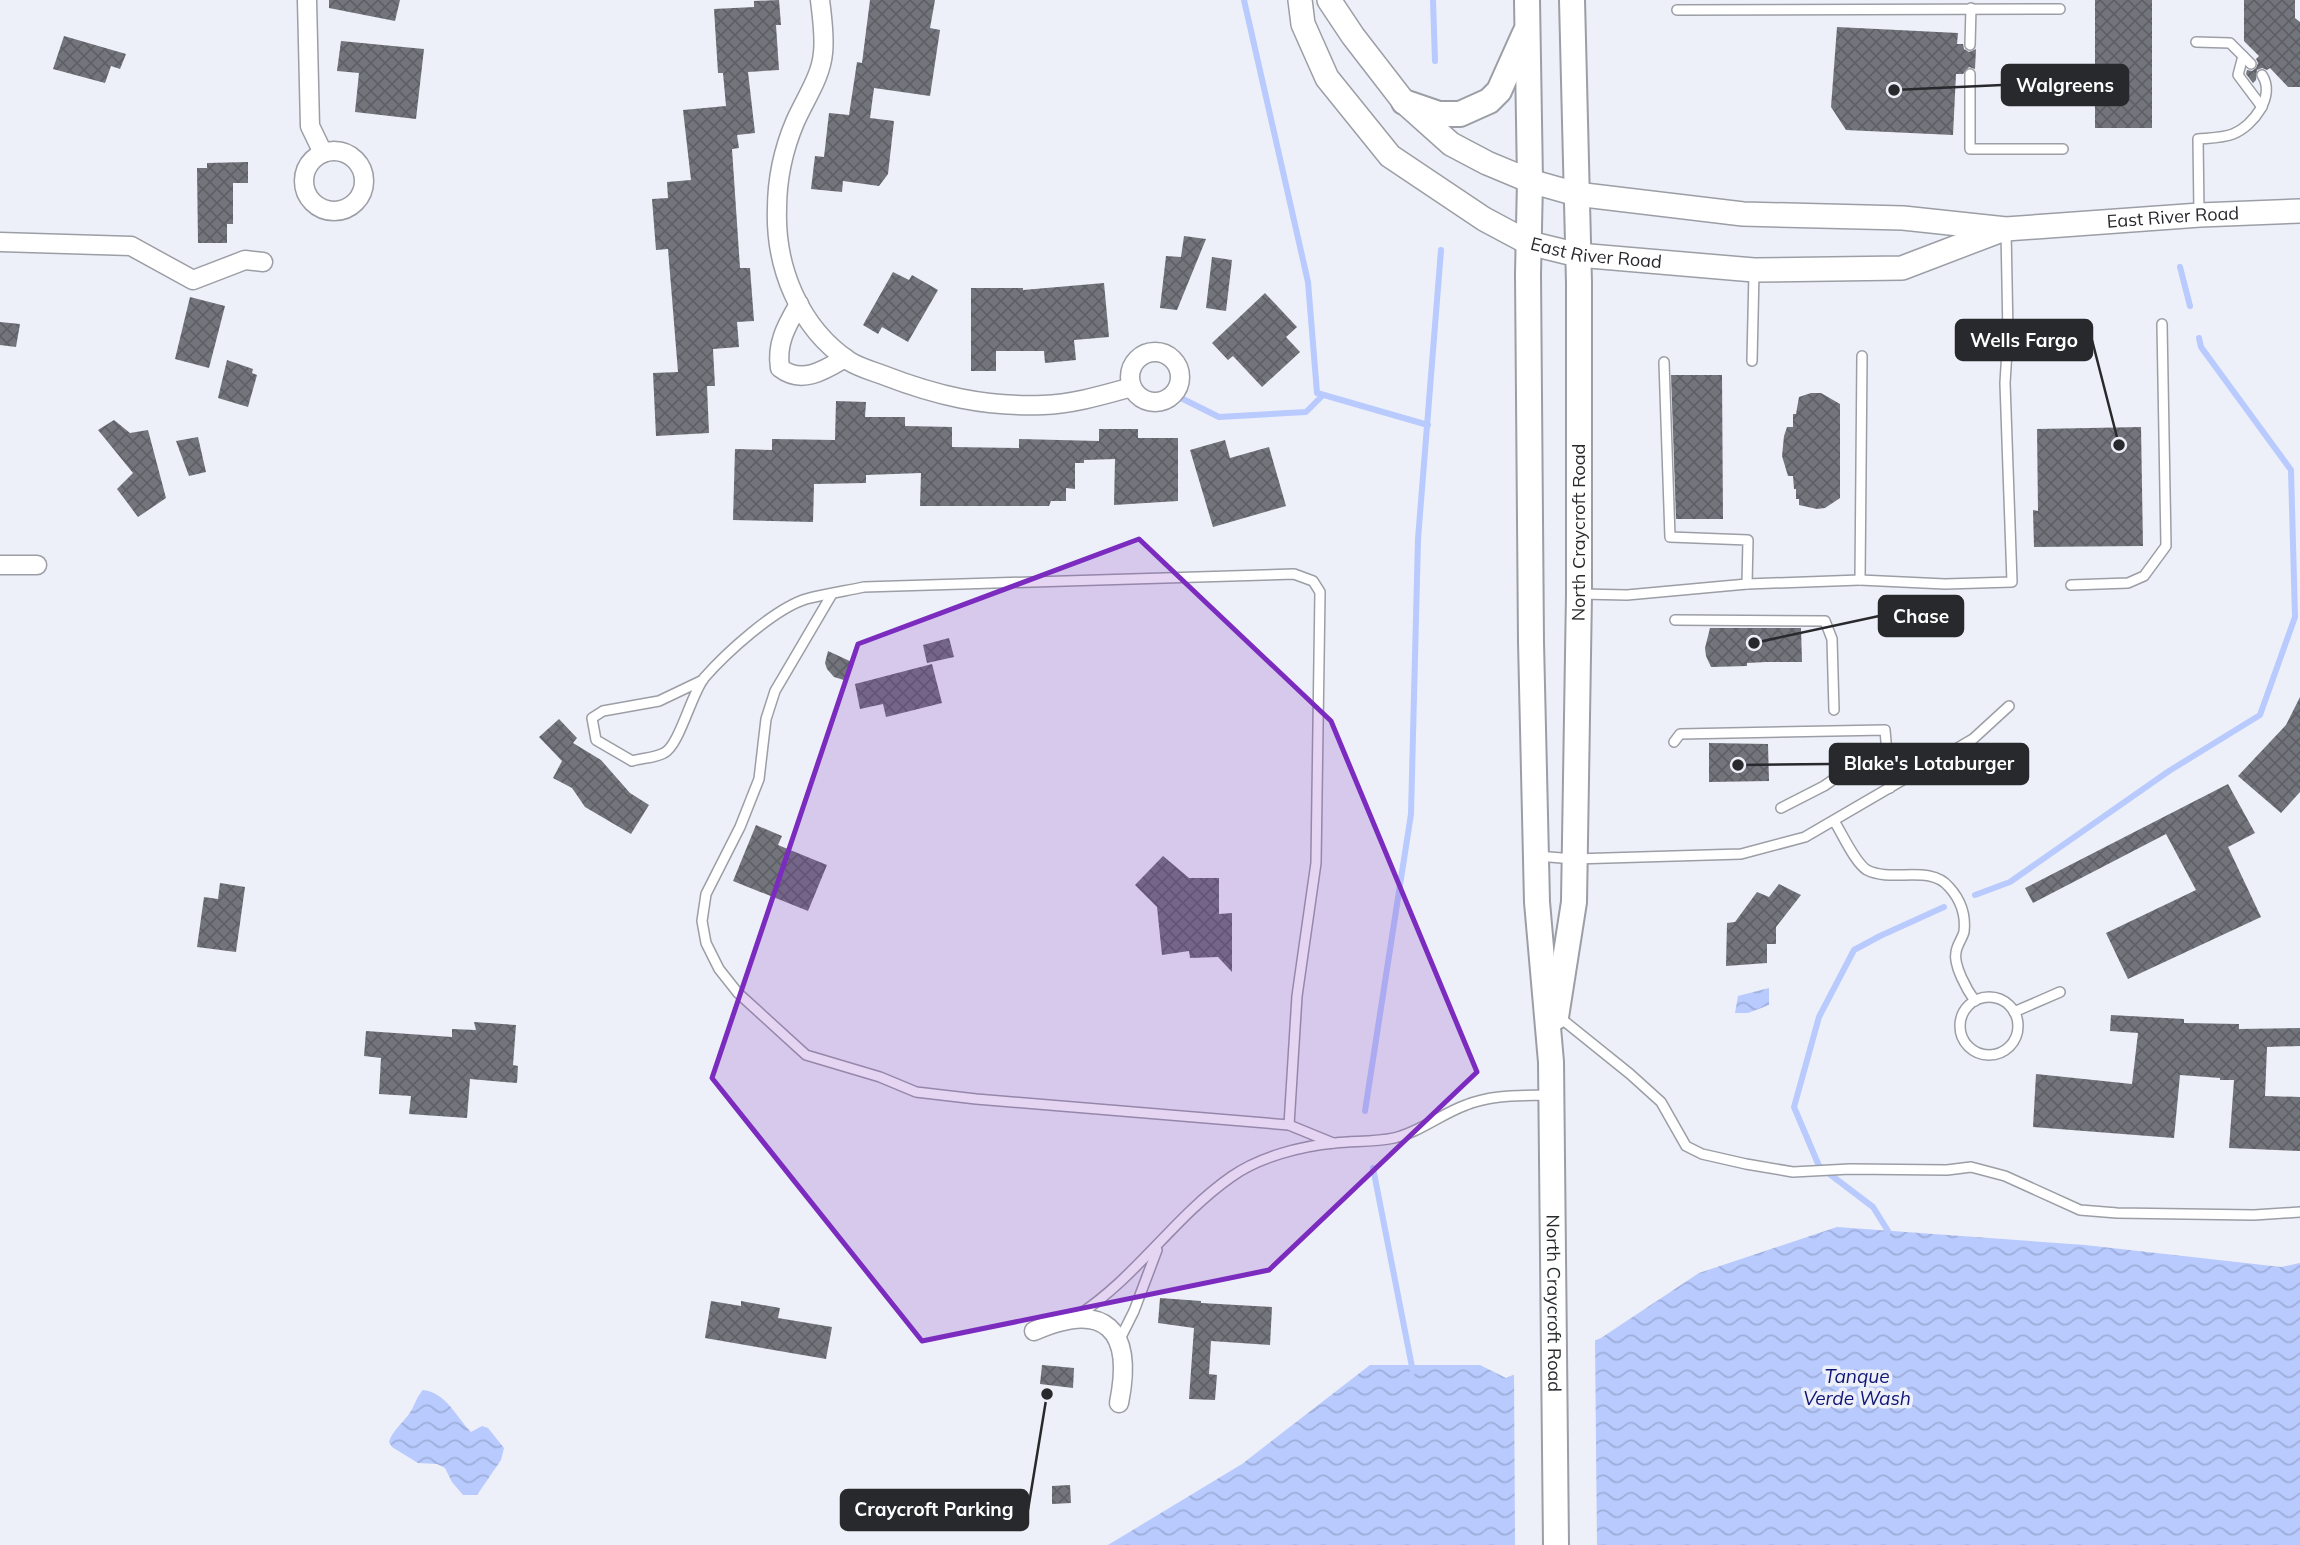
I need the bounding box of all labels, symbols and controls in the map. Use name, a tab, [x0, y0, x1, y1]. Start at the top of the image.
callout: Walgreens	[2002, 65, 2128, 105]
text: Walgreens	[2016, 73, 2114, 97]
street label: East River Road	[2106, 201, 2240, 233]
street label: East River Road	[1528, 232, 1663, 273]
callout: Wells Fargo	[1956, 320, 2092, 360]
text: Wells Fargo	[1970, 328, 2078, 352]
street label: North Craycroft Road	[1567, 444, 1590, 621]
callout: Chase	[1879, 596, 1963, 636]
text: Chase	[1893, 604, 1949, 628]
callout: Blake's Lotaburger	[1830, 744, 2028, 784]
text: Blake's Lotaburger	[1844, 751, 2015, 775]
street label: North Craycroft Road	[1542, 1214, 1566, 1392]
water label: Tanque Verde Wash	[1803, 1364, 1911, 1410]
callout: Craycroft Parking	[841, 1490, 1028, 1530]
text: Craycroft Parking	[854, 1497, 1014, 1521]

